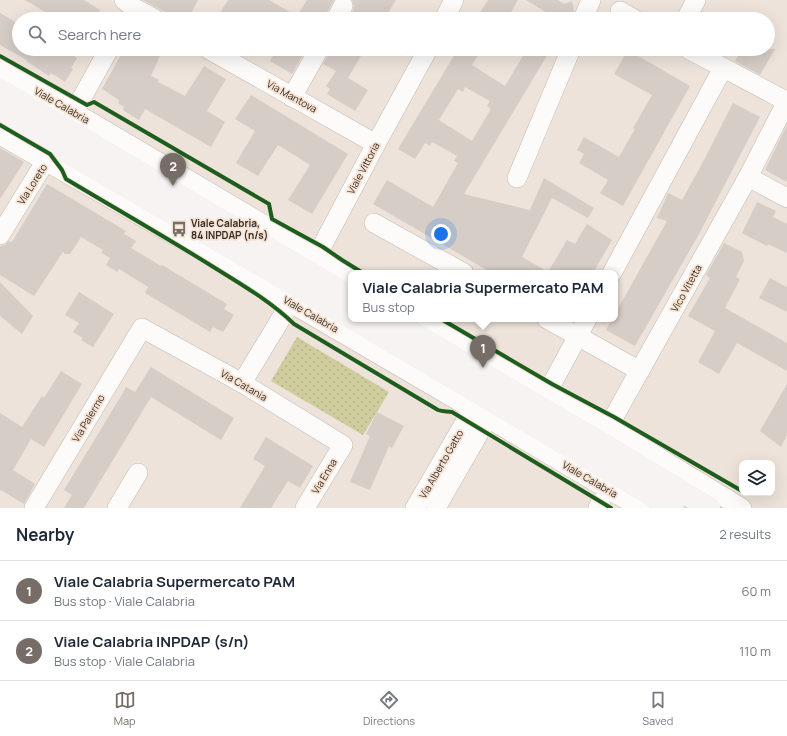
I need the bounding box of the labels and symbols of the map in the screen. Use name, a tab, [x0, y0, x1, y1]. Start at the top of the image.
street label: Via Mantova	[264, 76, 320, 116]
street label: Viale Calabria	[32, 83, 92, 127]
street label: Viale Vittoria	[343, 140, 383, 196]
pin: 2	[160, 153, 186, 186]
street label: Via Loreto	[14, 161, 50, 207]
place label: Viale Calabria, 84 INPDAP (n/s)	[191, 216, 268, 242]
bus stop icon: Viale Calabria, 84 INPDAP (n/s)	[170, 220, 188, 238]
your location	[431, 224, 451, 244]
street label: Vico Vitetta	[667, 262, 705, 314]
street label: Viale Calabria	[281, 292, 341, 336]
pin: 1	[470, 335, 496, 368]
street label: Via Catania	[218, 366, 270, 404]
street label: Via Palermo	[68, 392, 108, 444]
street label: Via Alberto Gatto	[416, 427, 466, 501]
street label: Via Enna	[308, 456, 340, 496]
street label: Viale Calabria	[560, 457, 620, 501]

